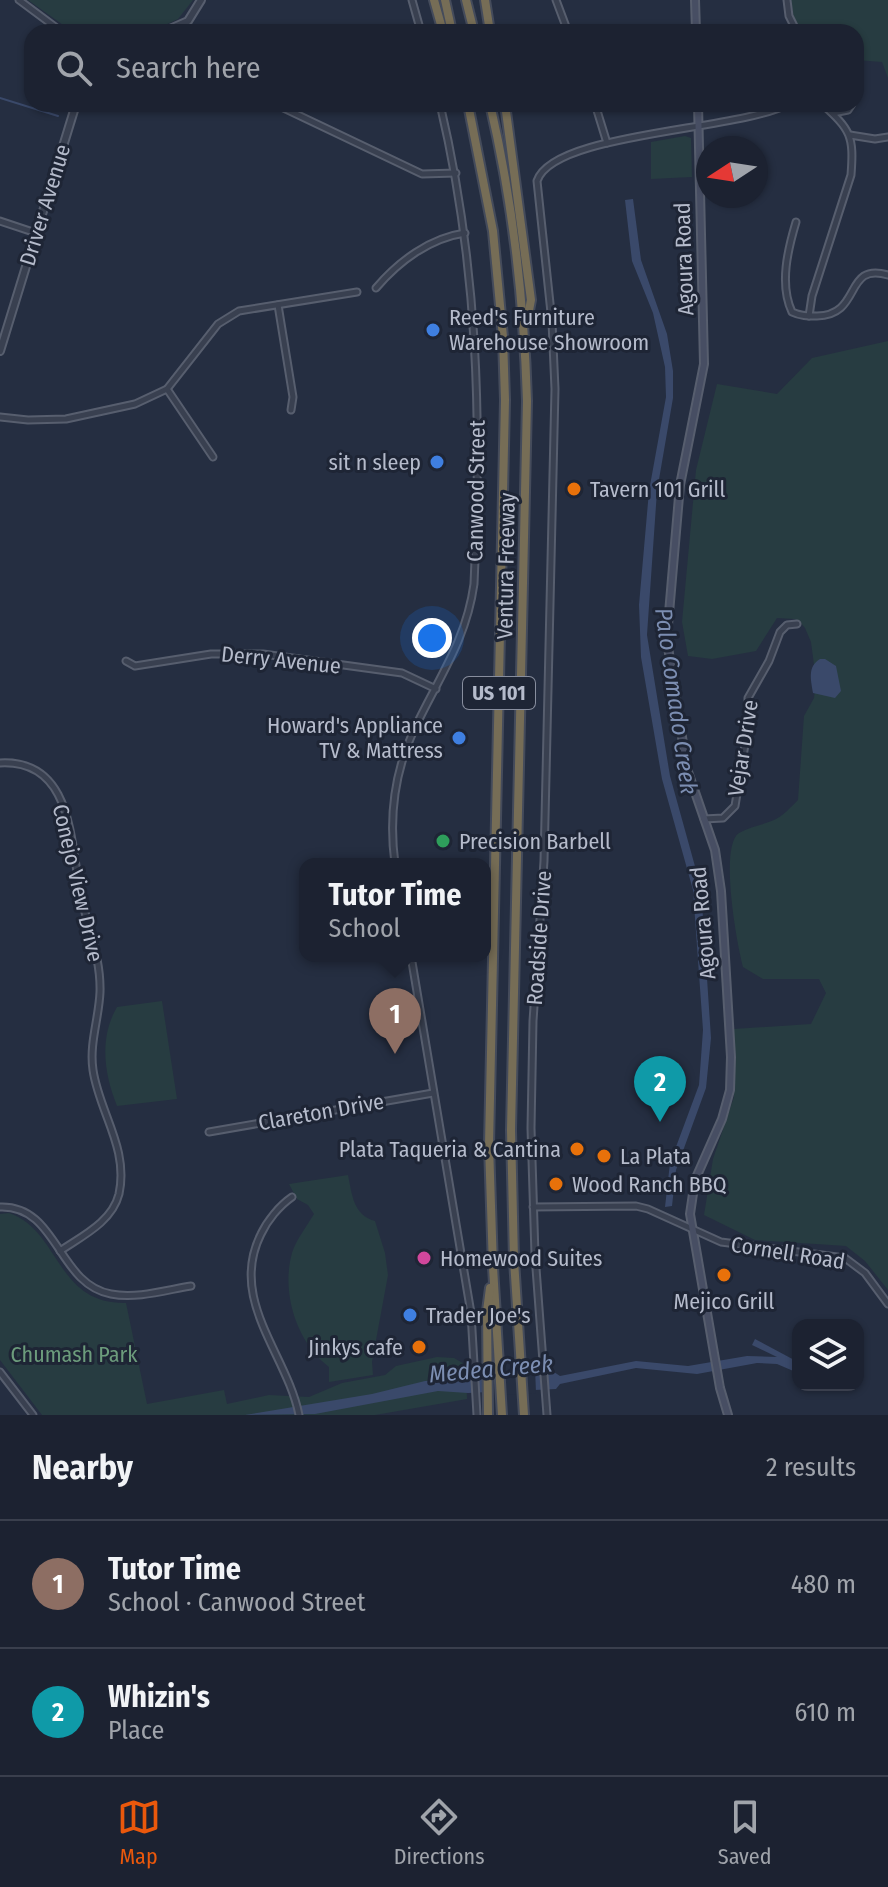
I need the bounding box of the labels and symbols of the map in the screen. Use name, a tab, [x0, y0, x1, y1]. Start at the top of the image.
north arrow	[696, 136, 768, 208]
street label: Driver Avenue	[14, 141, 76, 269]
street label: Agoura Road	[669, 202, 699, 316]
place label: Reed's Furniture Warehouse Showroom	[449, 304, 649, 356]
marker: Reed's Furniture Warehouse Showroom	[424, 321, 442, 339]
street label: Canwood Street	[461, 419, 491, 562]
place label: sit n sleep	[328, 449, 421, 476]
marker: sit n sleep	[428, 453, 446, 471]
place label: Tavern 101 Grill	[590, 476, 725, 503]
marker: Tavern 101 Grill	[565, 480, 583, 498]
street label: Ventura Freeway	[491, 492, 521, 640]
water label: Palo Comado Creek	[649, 606, 703, 796]
your location	[412, 618, 452, 658]
street label: Derry Avenue	[220, 640, 342, 680]
road number: US 101	[463, 677, 535, 709]
street label: Vejar Drive	[722, 698, 764, 798]
place label: Howard's Appliance TV & Mattress	[267, 712, 443, 764]
marker: Howard's Appliance TV & Mattress	[450, 729, 468, 747]
street label: Conejo View Drive	[47, 802, 109, 964]
place label: Precision Barbell	[459, 828, 611, 855]
marker: Precision Barbell	[434, 832, 452, 850]
street label: Agoura Road	[685, 865, 721, 981]
street label: Roadside Drive	[521, 870, 557, 1006]
pin: 1	[369, 988, 421, 1054]
pin: 2	[634, 1056, 686, 1122]
street label: Clareton Drive	[256, 1088, 386, 1136]
place label: Plata Taqueria & Cantina	[339, 1136, 561, 1163]
marker: Plata Taqueria & Cantina	[568, 1140, 586, 1158]
place label: La Plata	[620, 1143, 691, 1170]
marker: La Plata	[595, 1147, 613, 1165]
place label: Wood Ranch BBQ	[572, 1171, 727, 1198]
marker: Wood Ranch BBQ	[547, 1175, 565, 1193]
street label: Cornell Road	[729, 1231, 847, 1275]
place label: Homewood Suites	[440, 1245, 602, 1272]
marker: Homewood Suites	[415, 1249, 433, 1267]
marker: Mejico Grill	[715, 1266, 733, 1284]
place label: Mejico Grill	[674, 1288, 775, 1315]
place label: Trader Joe's	[426, 1302, 531, 1329]
marker: Trader Joe's	[401, 1306, 419, 1324]
place label: Jinkys cafe	[308, 1334, 403, 1361]
marker: Jinkys cafe	[410, 1338, 428, 1356]
park label: Chumash Park	[11, 1341, 138, 1368]
water label: Medea Creek	[428, 1350, 554, 1388]

